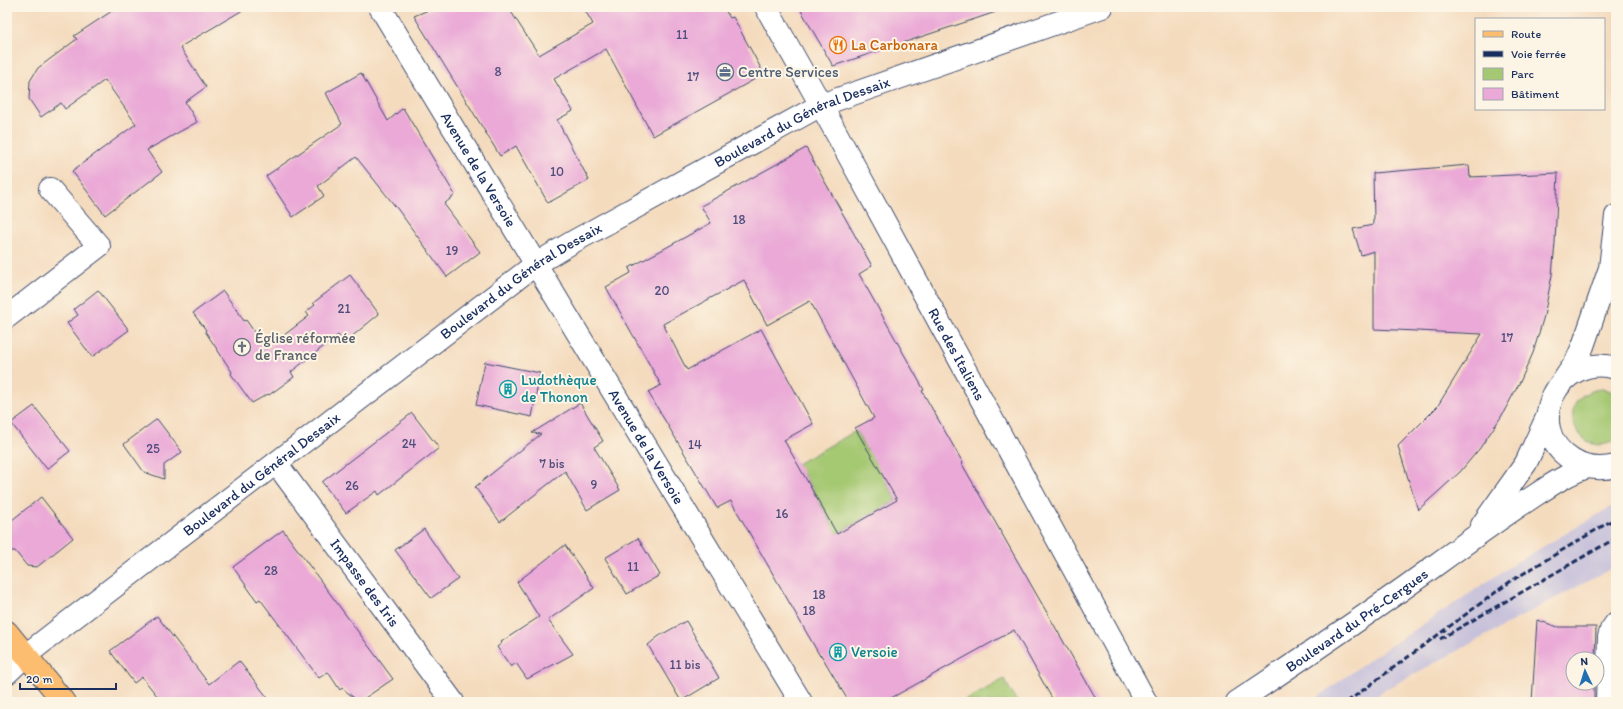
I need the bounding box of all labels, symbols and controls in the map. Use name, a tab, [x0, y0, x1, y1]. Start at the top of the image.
legend	[1475, 18, 1605, 110]
house number: 11	[676, 27, 688, 42]
text: Route	[1511, 27, 1541, 41]
restaurant icon: La Carbonara	[828, 35, 848, 55]
place label: La Carbonara	[851, 36, 938, 54]
text: Voie ferrée	[1511, 47, 1566, 61]
office icon: Centre Services	[715, 62, 735, 82]
place label: Centre Services	[738, 63, 839, 81]
house number: 8	[494, 64, 502, 79]
text: Parc	[1511, 67, 1534, 81]
house number: 17	[687, 69, 700, 84]
street label: Boulevard du Général Dessaix	[711, 73, 892, 171]
text: Bâtiment	[1511, 87, 1560, 101]
street label: Avenue de la Versoie	[437, 109, 520, 230]
house number: 10	[550, 164, 564, 179]
house number: 18	[732, 212, 746, 227]
street label: Boulevard du Général Dessaix	[437, 219, 605, 343]
house number: 19	[446, 243, 459, 258]
house number: 20	[655, 283, 669, 298]
house number: 21	[338, 301, 350, 316]
street label: Rue des Italiens	[924, 305, 989, 404]
place label: Église réformée de France	[255, 329, 356, 364]
house number: 17	[1501, 330, 1514, 345]
church icon: Église réformée de France	[232, 337, 252, 357]
place label: Ludothèque de Thonon	[521, 371, 597, 406]
building icon: Ludothèque de Thonon	[498, 379, 518, 399]
street label: Avenue de la Versoie	[605, 386, 688, 507]
street label: Boulevard du Général Dessaix	[179, 408, 344, 540]
house number: 24	[402, 436, 417, 451]
house number: 14	[688, 437, 702, 452]
house number: 25	[146, 441, 160, 456]
house number: 7 bis	[539, 456, 565, 471]
house number: 9	[591, 477, 598, 492]
house number: 26	[345, 478, 359, 493]
house number: 16	[776, 506, 789, 521]
street label: Impasse des Iris	[326, 535, 403, 631]
house number: 11	[627, 559, 639, 574]
house number: 28	[264, 563, 278, 578]
street label: Boulevard du Pré-Cergues	[1282, 564, 1432, 676]
house number: 18	[812, 587, 826, 602]
house number: 18	[802, 603, 816, 618]
building icon: Versoie	[828, 642, 848, 662]
place label: Versoie	[851, 643, 898, 661]
north arrow	[1565, 651, 1605, 691]
text: N	[1580, 655, 1589, 668]
house number: 11 bis	[670, 657, 701, 672]
scale bar	[20, 665, 116, 691]
text: 20 m	[26, 672, 53, 686]

